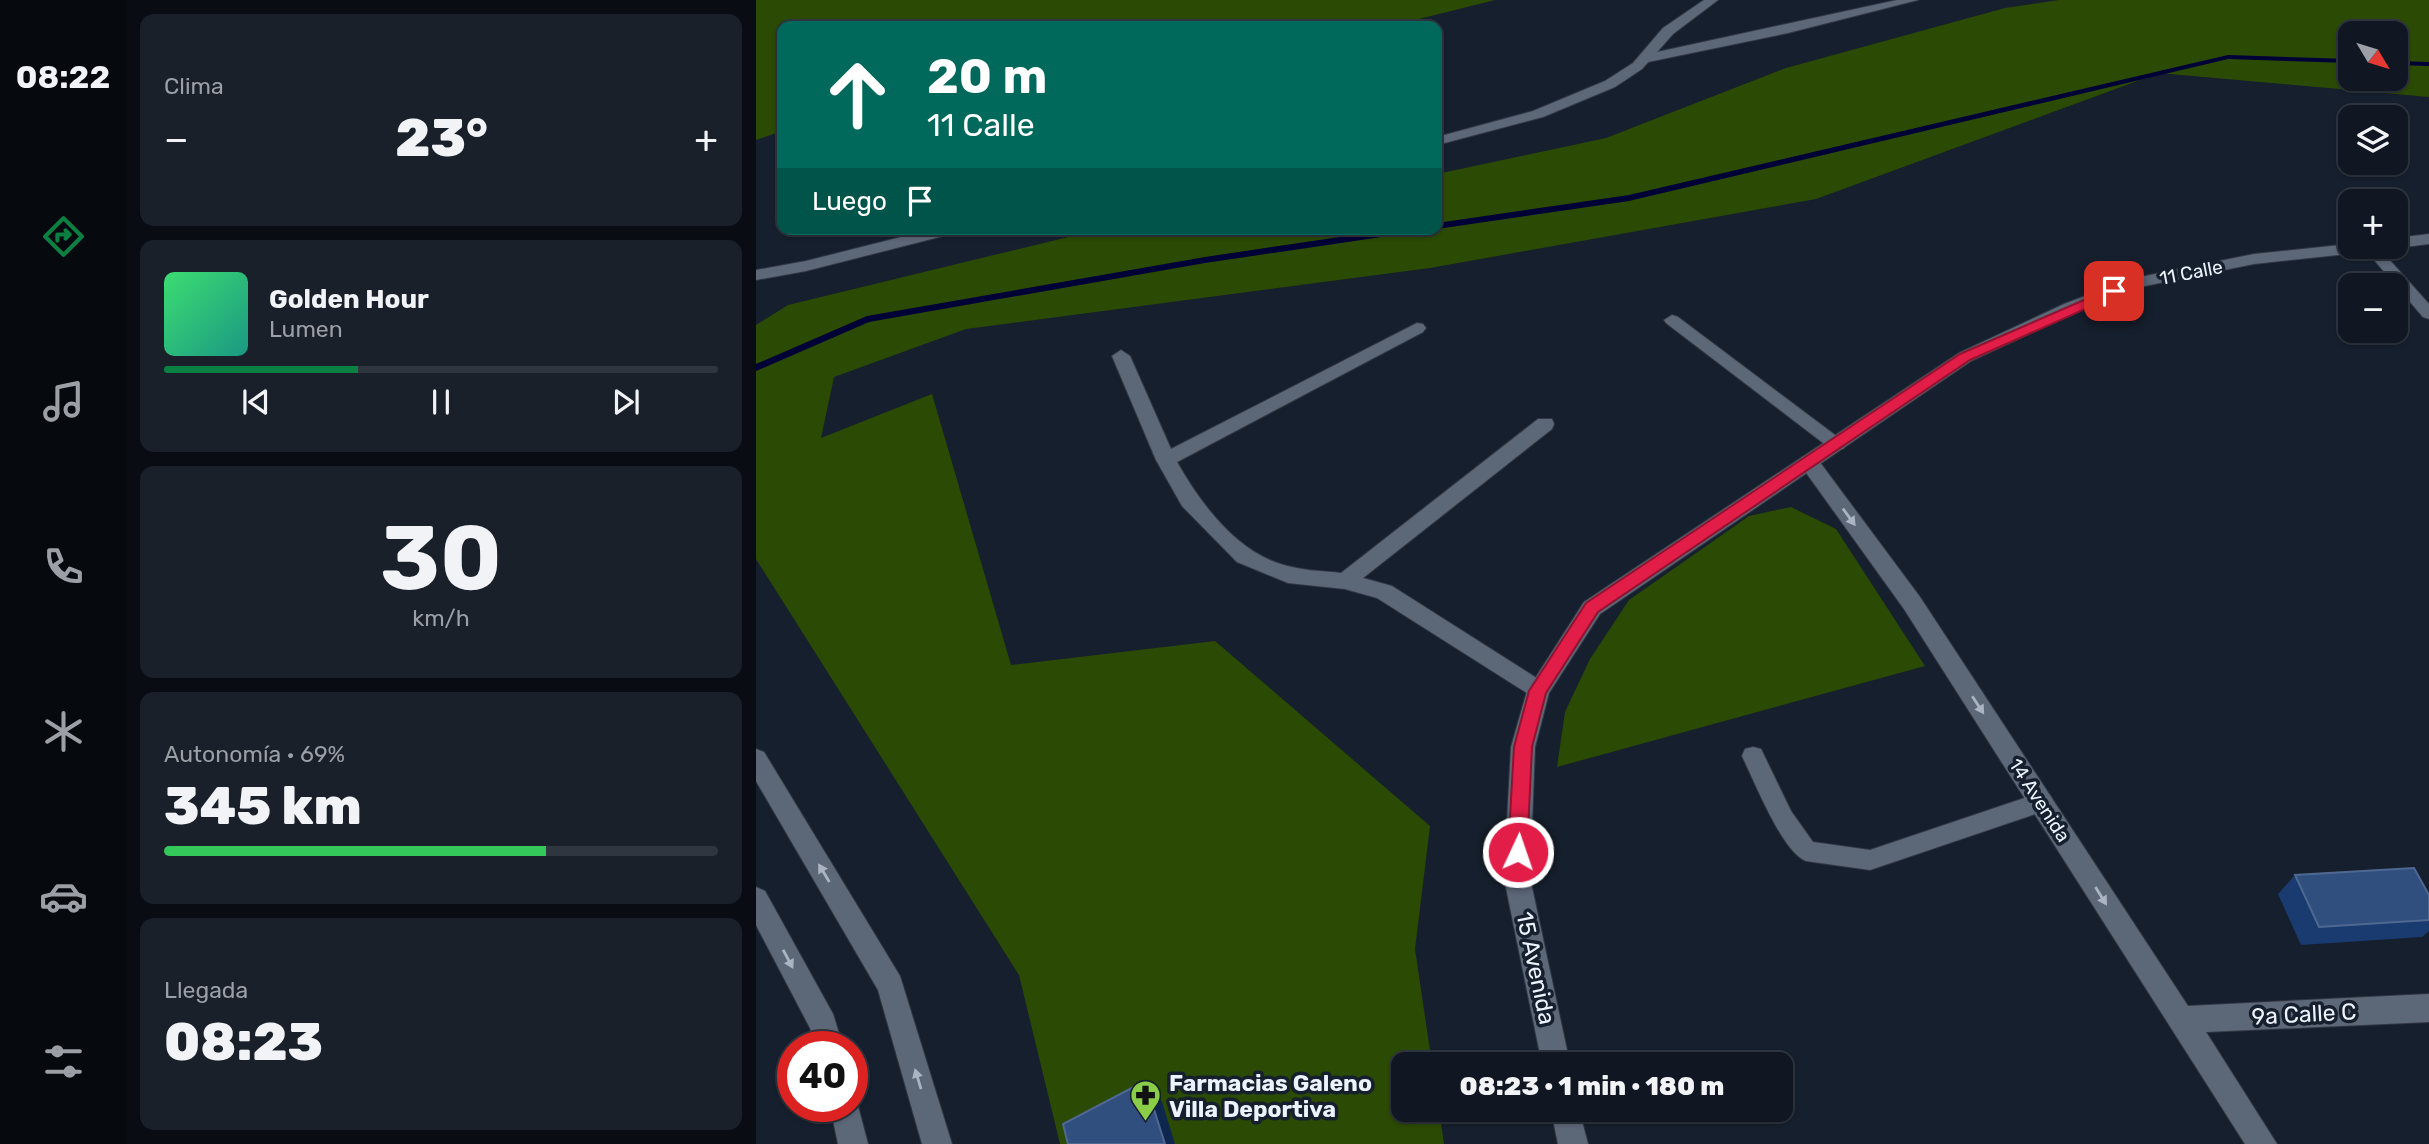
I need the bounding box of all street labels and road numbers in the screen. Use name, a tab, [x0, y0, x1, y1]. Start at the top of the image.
street label: 11 Calle	[2158, 255, 2225, 290]
street label: 14 Avenida	[2004, 754, 2075, 846]
street label: 15 Avenida	[1510, 909, 1562, 1027]
street label: 9a Calle C	[2251, 997, 2357, 1031]

